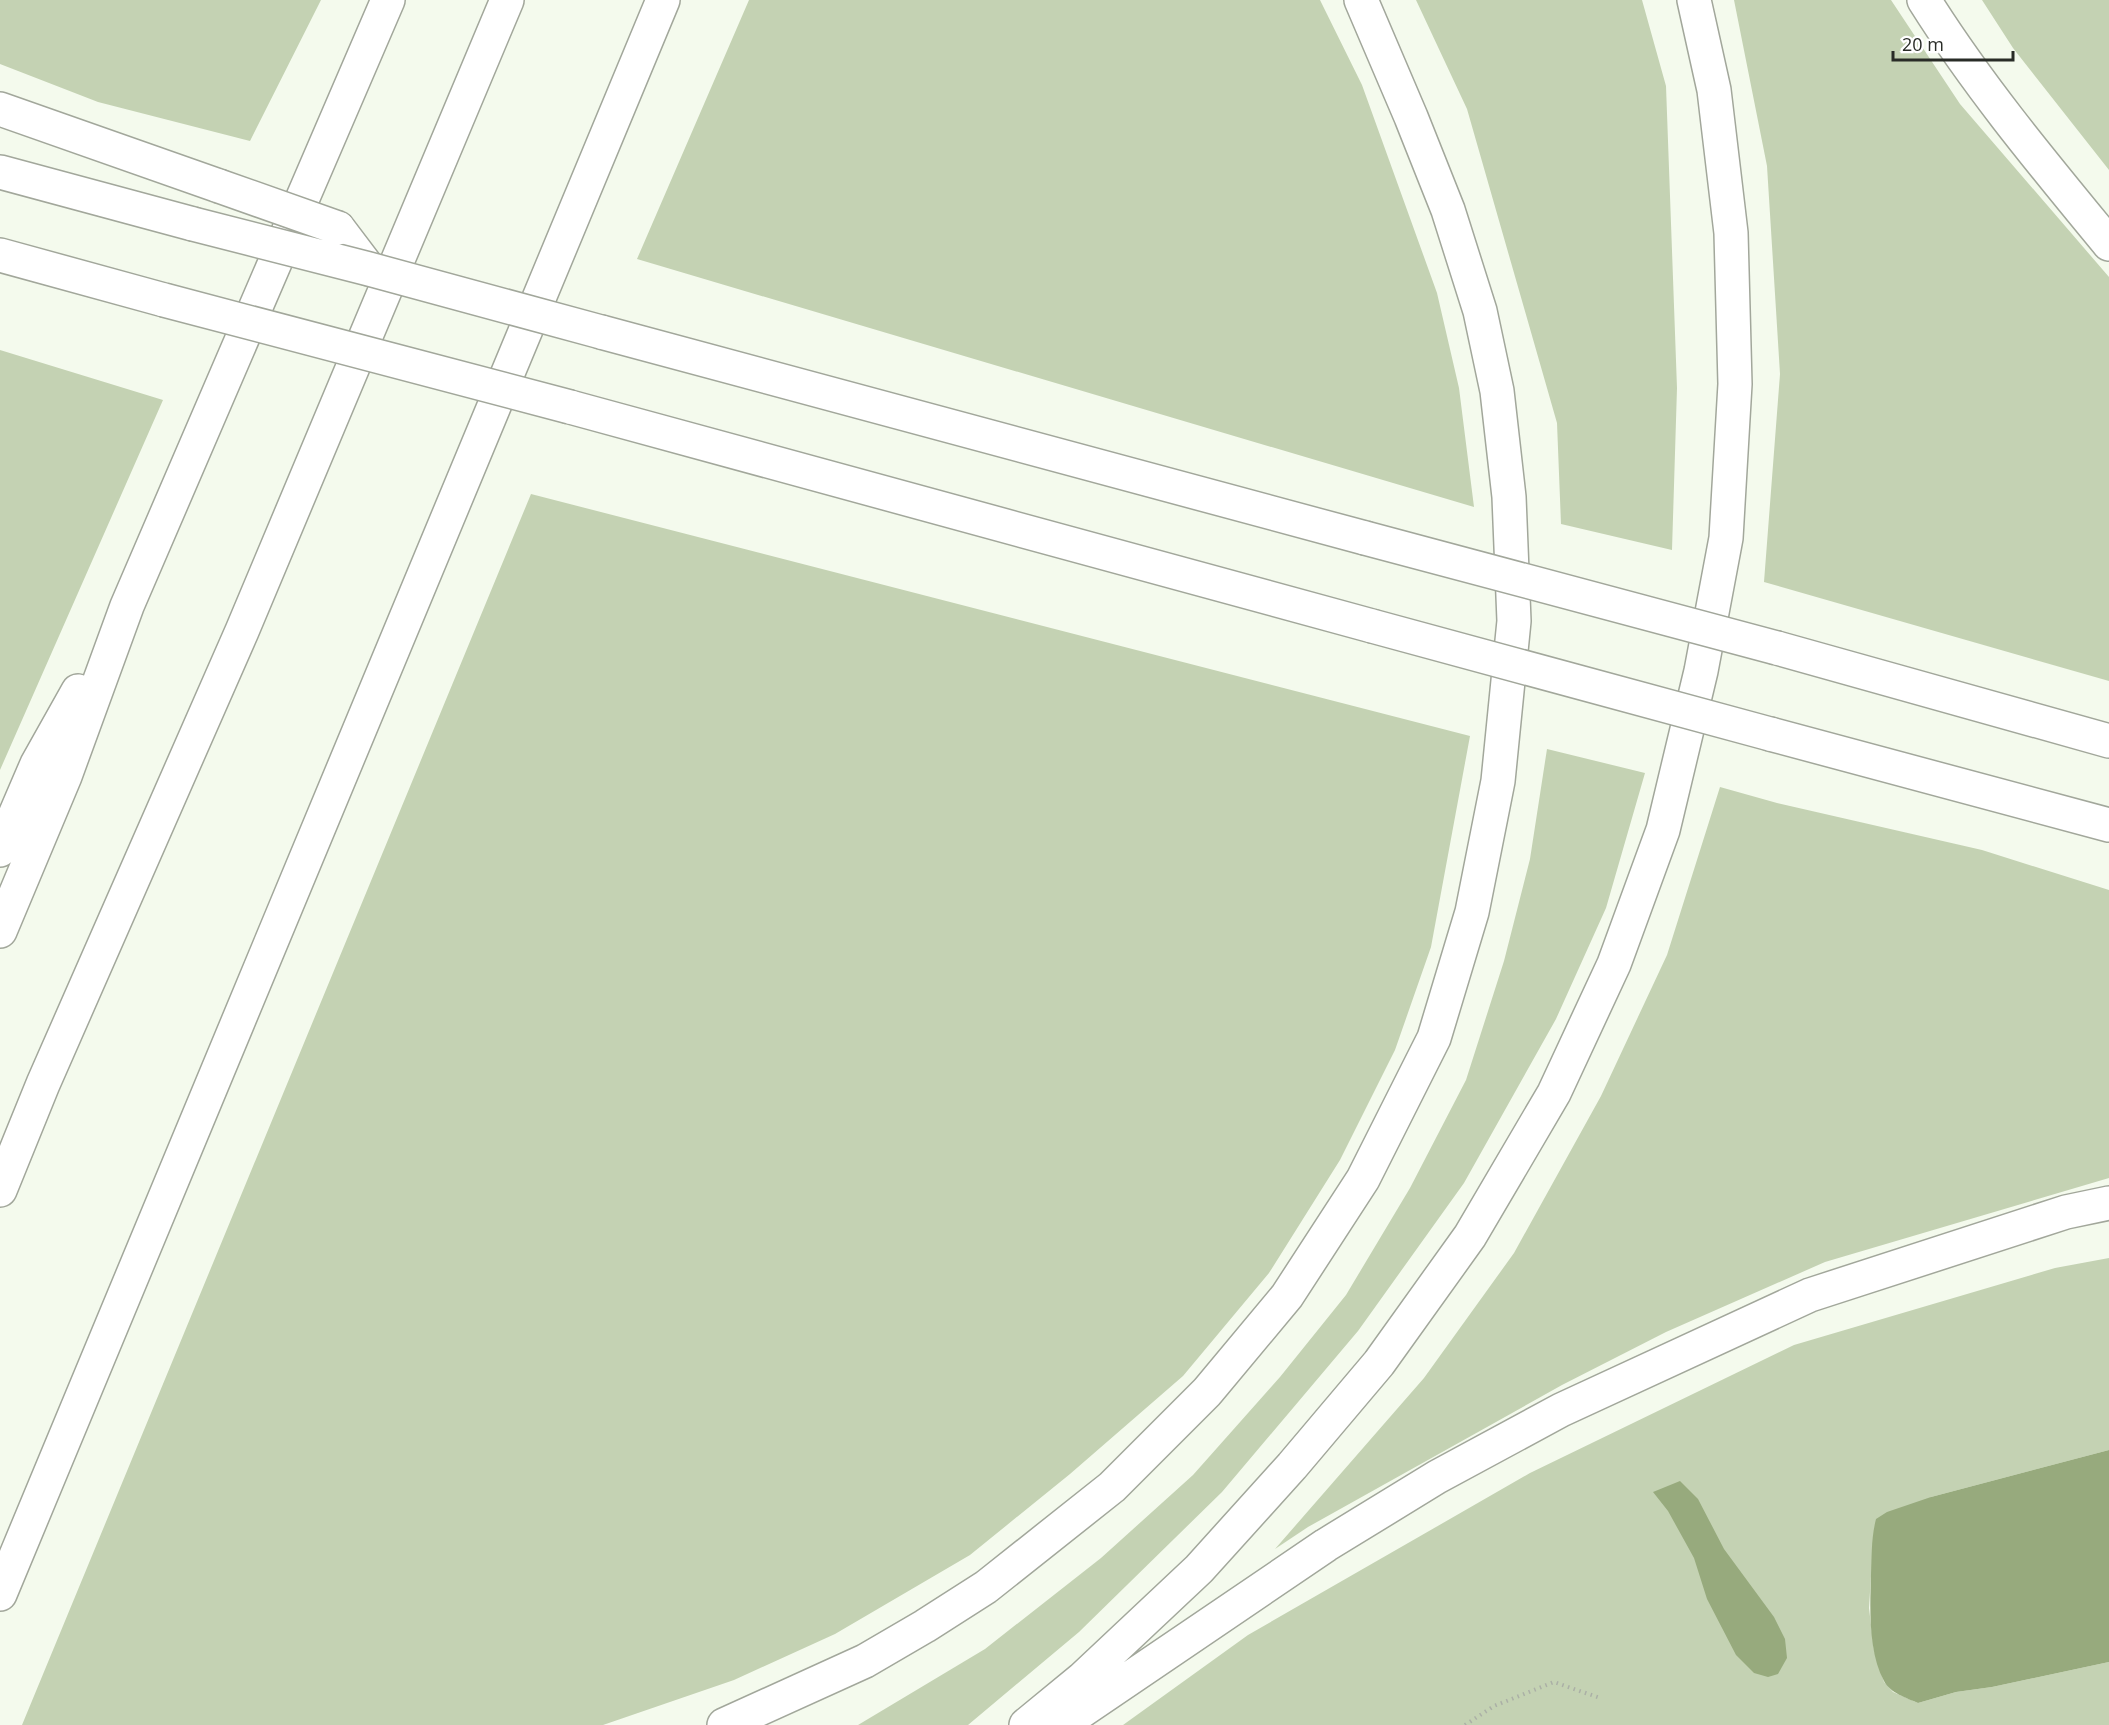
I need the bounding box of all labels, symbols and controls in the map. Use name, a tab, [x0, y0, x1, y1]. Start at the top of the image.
scale bar	[1893, 24, 2013, 62]
text: 20 m	[1902, 32, 1944, 56]

